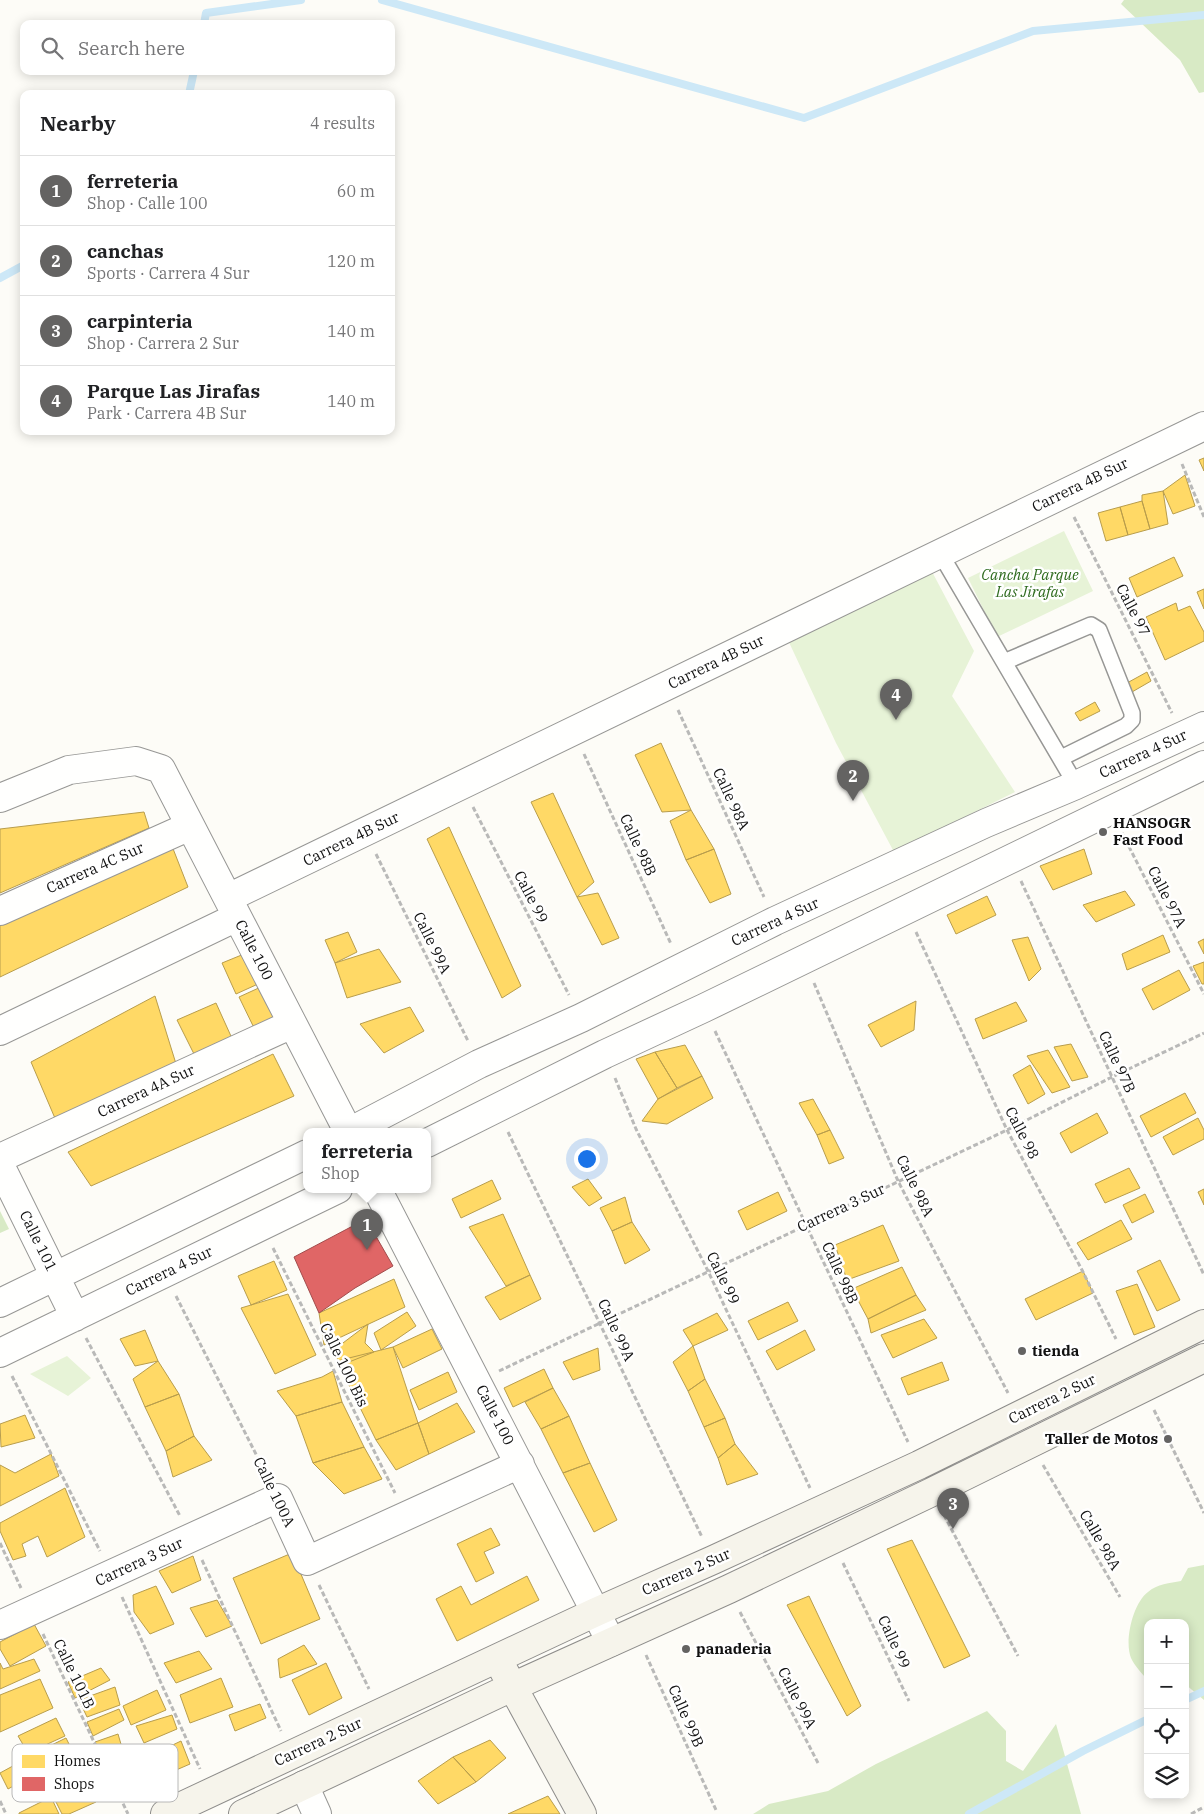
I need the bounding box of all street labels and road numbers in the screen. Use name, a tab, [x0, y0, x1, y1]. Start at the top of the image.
street label: Carrera 4B Sur	[1029, 453, 1131, 516]
street label: Calle 97	[1112, 580, 1155, 639]
street label: Carrera 4B Sur	[665, 630, 767, 693]
street label: Carrera 4 Sur	[1096, 725, 1190, 782]
street label: Calle 98A	[709, 765, 754, 834]
street label: Carrera 4B Sur	[300, 807, 402, 870]
street label: Calle 98B	[616, 811, 661, 879]
street label: Carrera 4C Sur	[43, 837, 147, 897]
street label: Calle 97A	[1144, 863, 1191, 931]
street label: Calle 99	[510, 867, 553, 926]
street label: Carrera 4 Sur	[728, 893, 822, 950]
street label: Calle 99A	[409, 909, 456, 978]
street label: Calle 100	[231, 916, 278, 983]
street label: Calle 97B	[1095, 1028, 1140, 1096]
street label: Carrera 4A Sur	[94, 1060, 198, 1121]
street label: Calle 98	[1001, 1103, 1044, 1162]
street label: Calle 98A	[892, 1152, 939, 1221]
street label: Carrera 3 Sur	[794, 1179, 888, 1236]
street label: Calle 101	[16, 1207, 61, 1274]
street label: Calle 98B	[818, 1239, 863, 1307]
street label: Carrera 4 Sur	[122, 1241, 216, 1300]
street label: Calle 99	[703, 1248, 744, 1307]
street label: Calle 99A	[594, 1296, 639, 1365]
street label: Calle 100 Bis	[316, 1320, 373, 1410]
street label: Carrera 2 Sur	[1005, 1369, 1099, 1428]
street label: Calle 100	[472, 1381, 519, 1448]
street label: Calle 100A	[249, 1454, 300, 1531]
street label: Calle 98A	[1076, 1506, 1126, 1574]
street label: Carrera 3 Sur	[92, 1533, 186, 1590]
street label: Carrera 2 Sur	[639, 1543, 733, 1599]
street label: Calle 99	[874, 1612, 915, 1671]
street label: Calle 101B	[49, 1636, 100, 1712]
street label: Calle 99A	[774, 1664, 821, 1732]
street label: Calle 99B	[664, 1682, 709, 1750]
street label: Carrera 2 Sur	[271, 1713, 365, 1770]

